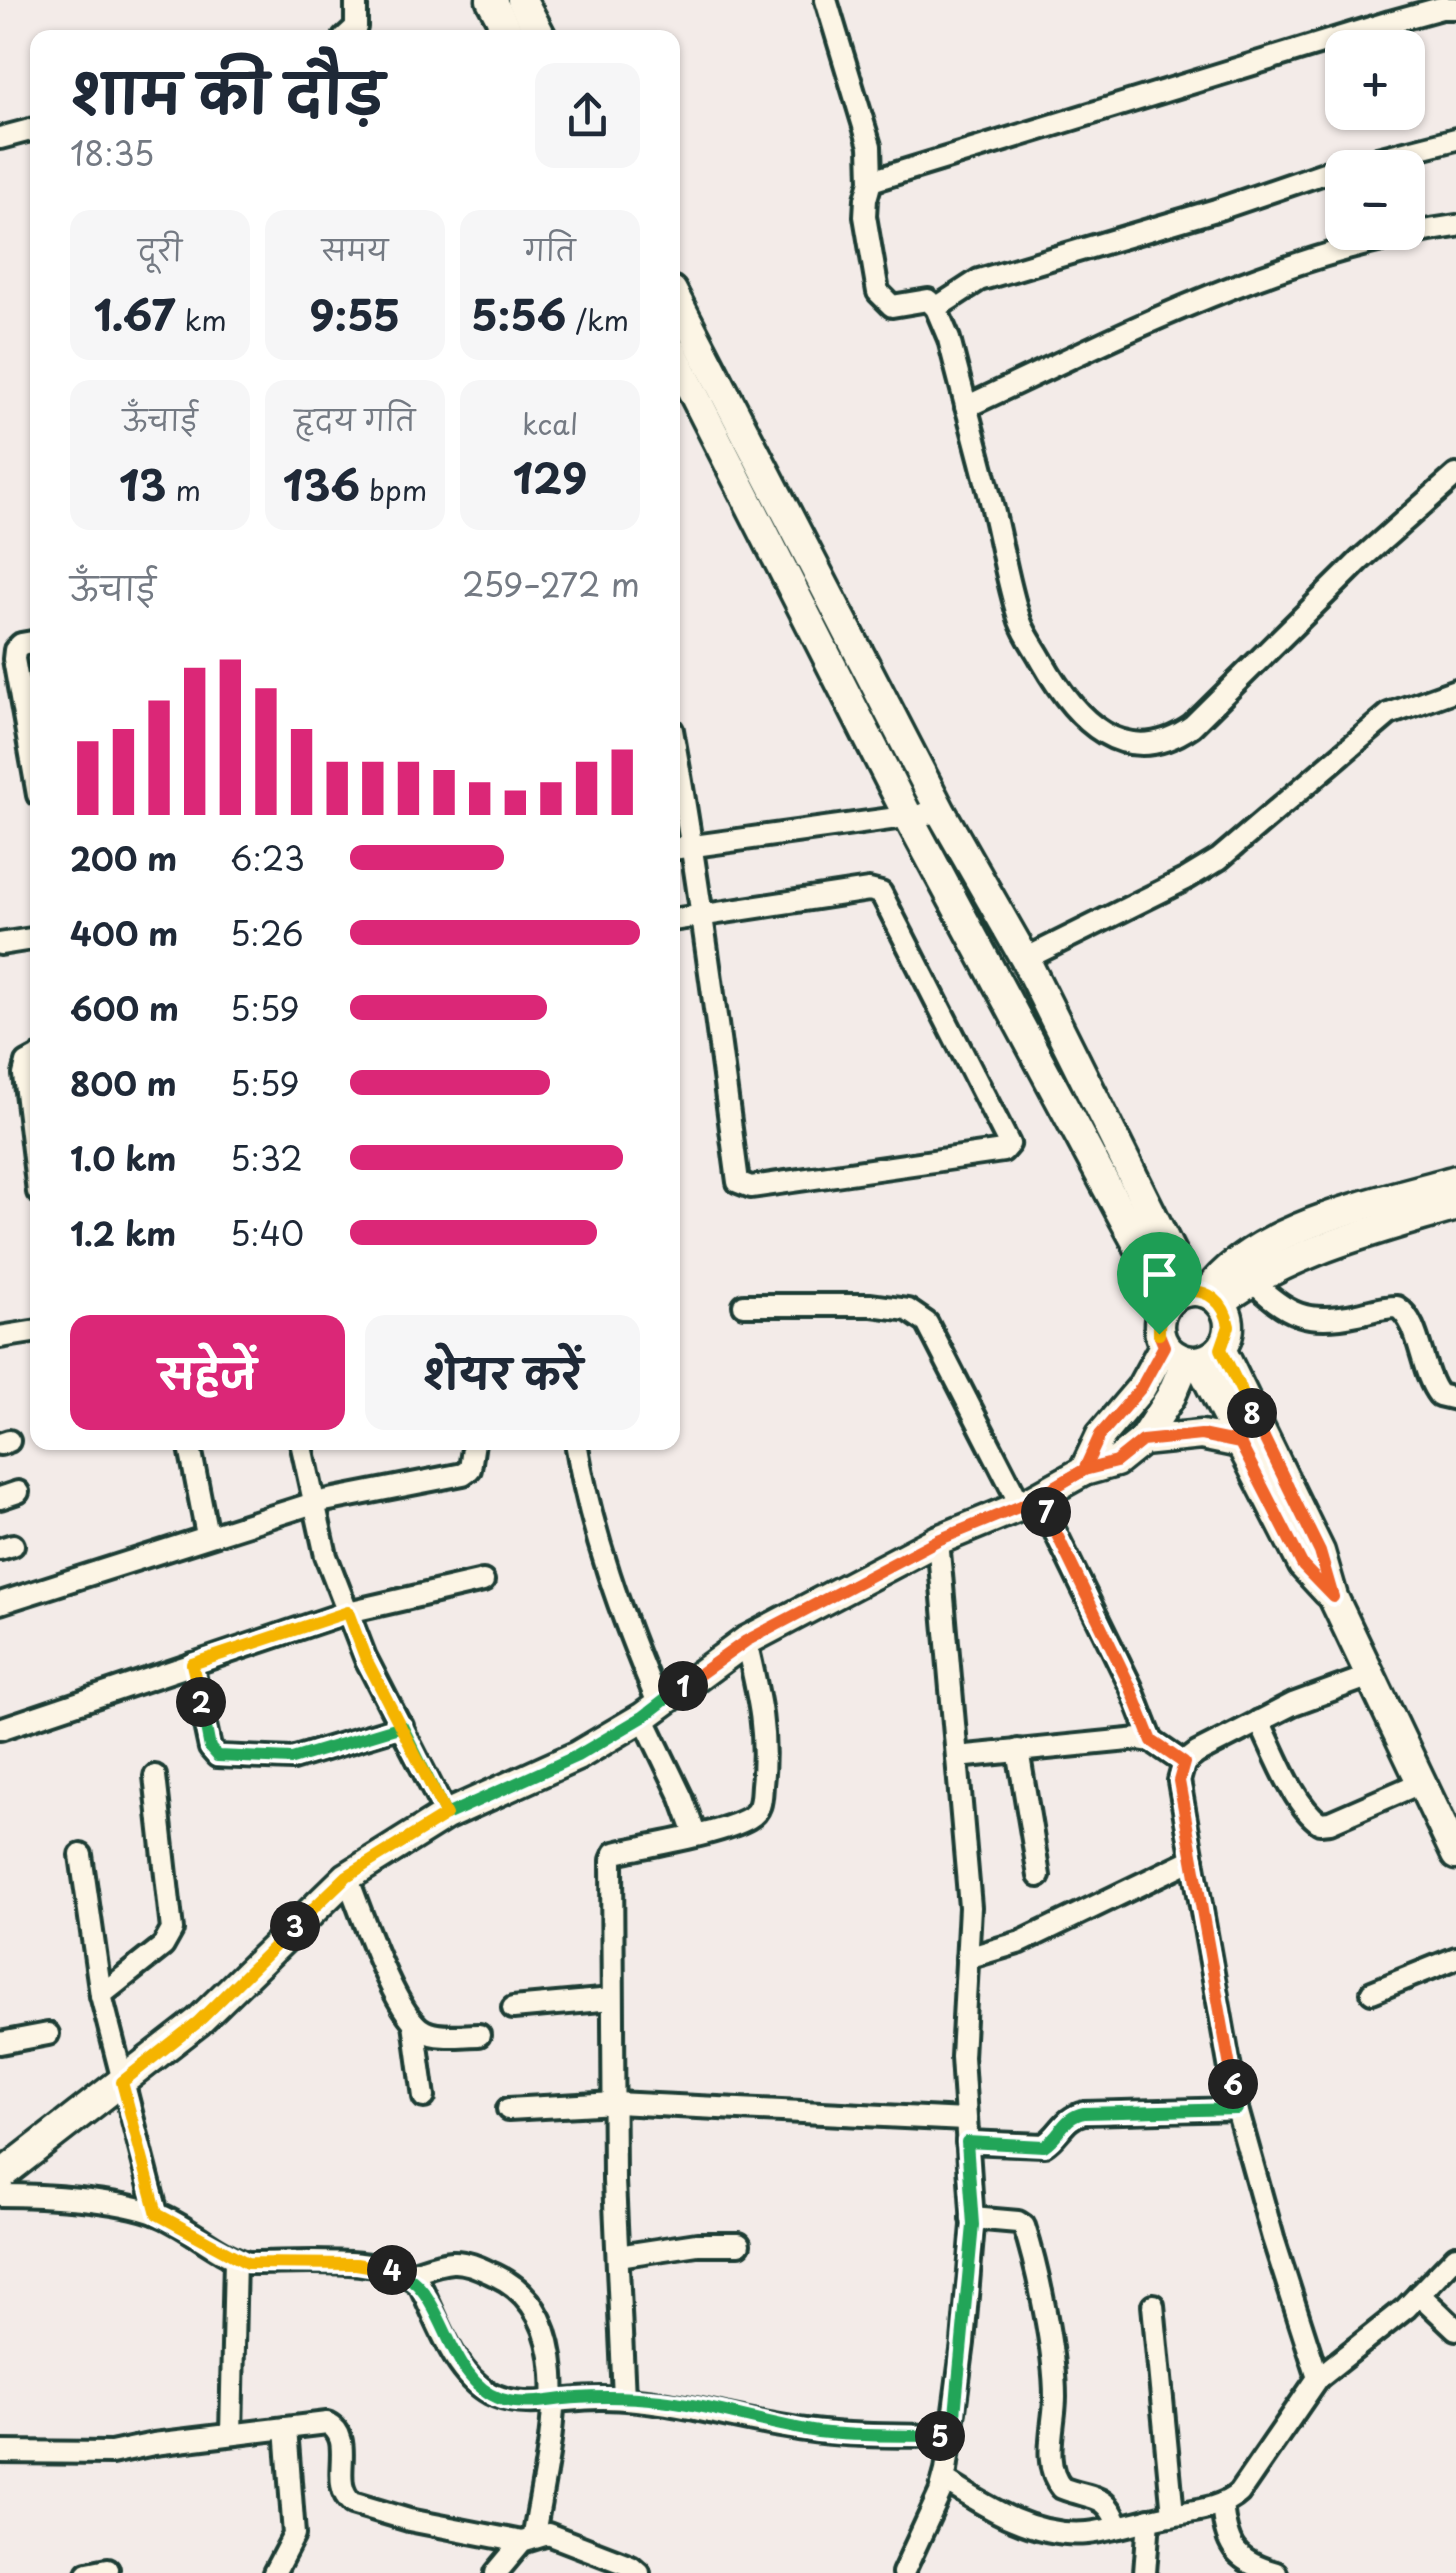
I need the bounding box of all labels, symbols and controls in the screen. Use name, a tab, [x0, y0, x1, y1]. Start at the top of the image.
map controls	[1325, 30, 1425, 250]
button: +	[1325, 30, 1425, 130]
text: शाम की दौड़	[70, 50, 384, 133]
button: share	[535, 63, 640, 168]
text: 18:35	[70, 129, 154, 177]
button: −	[1325, 150, 1425, 250]
text: दूरी	[138, 228, 182, 271]
text: समय	[322, 228, 388, 271]
text: गति	[525, 228, 575, 271]
text: 1.67	[93, 282, 175, 345]
text: 9:55	[310, 282, 400, 345]
text: 5:56	[471, 282, 566, 345]
text: km	[175, 298, 227, 341]
text: /km	[566, 298, 629, 341]
text: ऊँचाई	[122, 398, 198, 441]
text: हृदय गति	[295, 398, 415, 441]
text: kcal	[522, 402, 578, 445]
text: 129	[513, 445, 587, 508]
text: 13	[119, 452, 166, 515]
text: 136	[283, 452, 360, 515]
text: m	[166, 468, 201, 511]
text: bpm	[360, 468, 427, 511]
text: 259–272 m	[462, 560, 640, 608]
text: ऊँचाई	[70, 564, 156, 612]
text: 200 m	[70, 834, 177, 882]
text: 6:23	[230, 834, 305, 882]
text: 400 m	[70, 909, 178, 957]
text: 5:26	[230, 909, 304, 957]
text: 600 m	[70, 984, 179, 1032]
text: 5:59	[230, 984, 300, 1032]
text: 800 m	[70, 1059, 177, 1107]
text: 5:59	[230, 1059, 300, 1107]
text: 1.0 km	[70, 1134, 176, 1182]
text: 5:32	[230, 1134, 303, 1182]
text: 1.2 km	[70, 1209, 176, 1257]
text: 5:40	[230, 1209, 304, 1257]
pin	[1117, 1232, 1202, 1335]
icon: arrive	[1132, 1247, 1187, 1302]
button: सहेजें	[70, 1315, 345, 1430]
button: शेयर करें	[365, 1315, 640, 1430]
pin: 8	[1227, 1388, 1277, 1438]
text: 8	[1243, 1391, 1261, 1434]
pin: 7	[1021, 1487, 1071, 1537]
text: 7	[1038, 1490, 1054, 1533]
pin: 1	[658, 1661, 708, 1711]
text: 1	[676, 1664, 690, 1707]
pin: 2	[176, 1677, 226, 1727]
text: 2	[191, 1680, 211, 1723]
pin: 3	[270, 1901, 320, 1951]
text: 3	[286, 1904, 304, 1947]
pin: 6	[1208, 2059, 1258, 2109]
text: 6	[1223, 2062, 1243, 2105]
pin: 4	[367, 2245, 417, 2295]
text: 4	[382, 2248, 402, 2291]
pin: 5	[915, 2411, 965, 2461]
text: 5	[931, 2414, 949, 2457]

